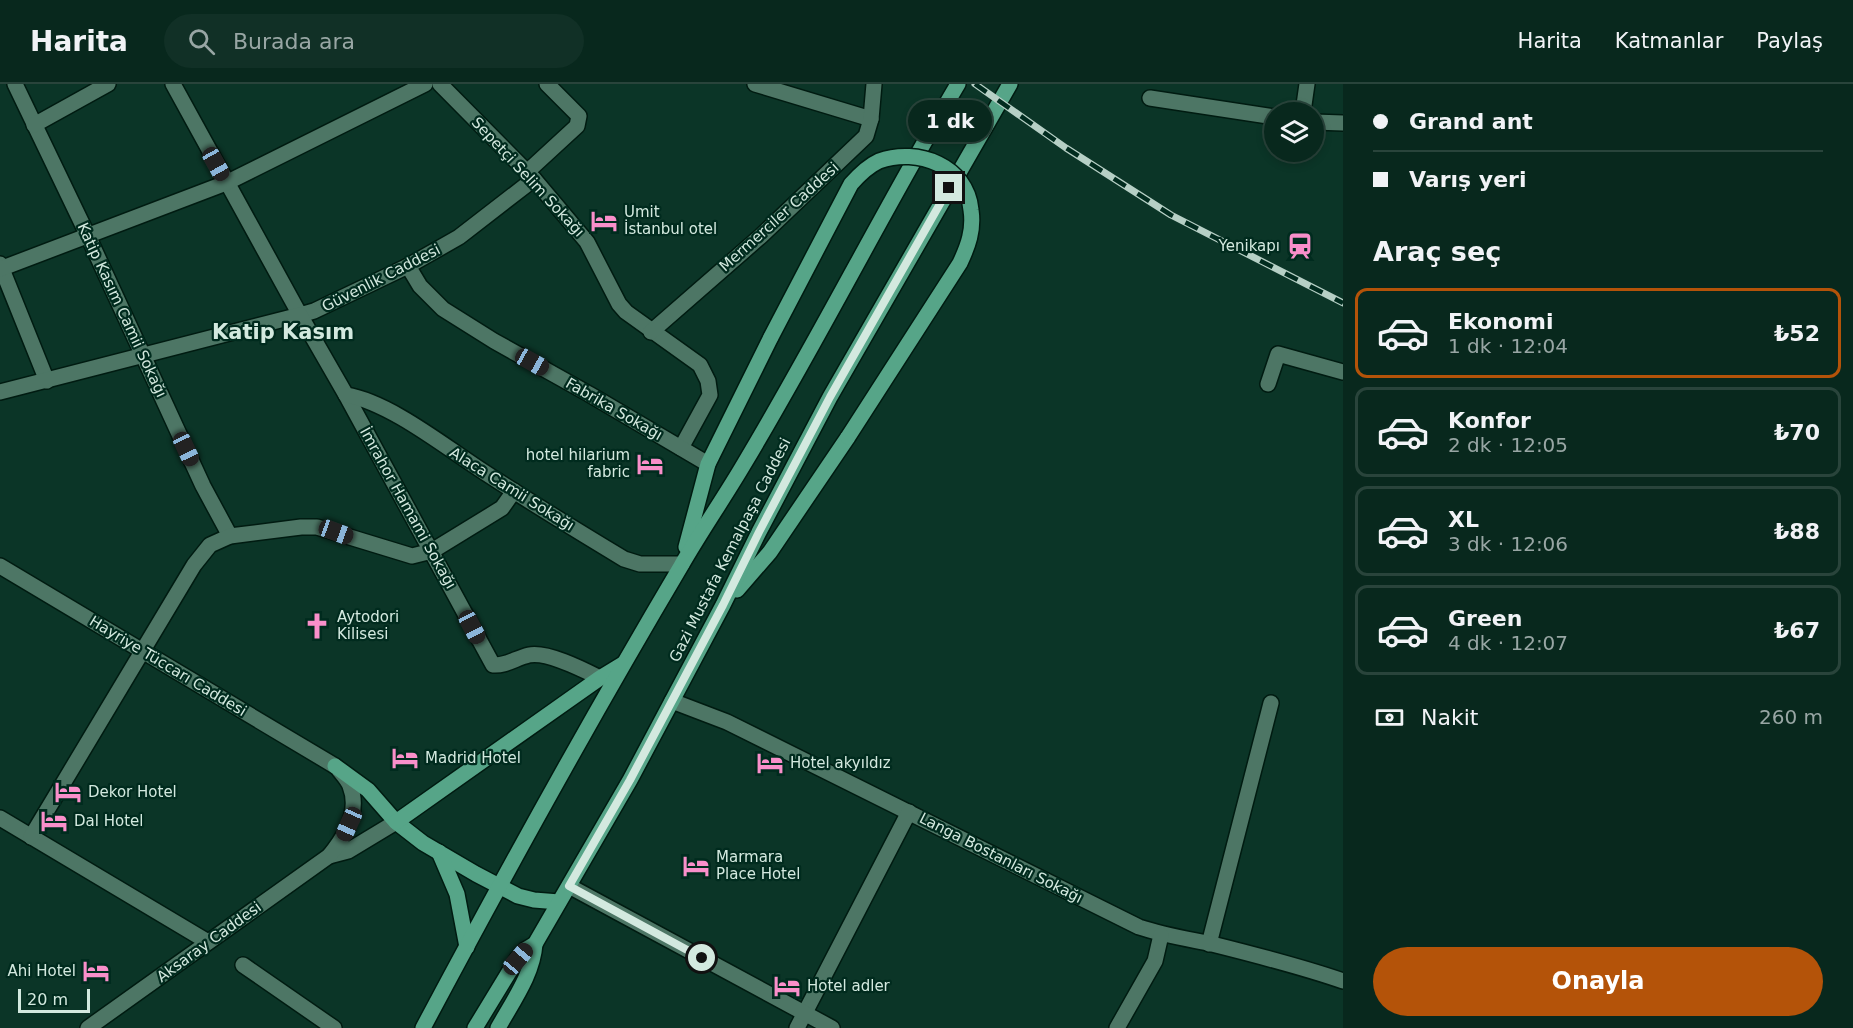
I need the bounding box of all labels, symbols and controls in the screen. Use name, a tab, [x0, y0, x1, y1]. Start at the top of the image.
search box	[164, 14, 584, 68]
text: Harita	[30, 25, 128, 58]
icon: search	[185, 25, 218, 58]
text: Burada ara	[233, 29, 355, 54]
text: Harita	[1518, 29, 1582, 53]
text: Katmanlar	[1615, 29, 1723, 53]
text: Paylaş	[1756, 29, 1823, 53]
callout: 1 dk	[907, 101, 991, 143]
map controls	[1264, 102, 1324, 162]
button: layers	[1264, 102, 1324, 162]
text: 1 dk	[926, 109, 974, 133]
text: Grand ant	[1409, 109, 1533, 134]
street label: Sepetçi Selim Sokağı	[468, 113, 588, 241]
car	[199, 144, 233, 184]
street label: Mermerciler Caddesi	[716, 159, 842, 275]
text: Varış yeri	[1409, 167, 1526, 192]
route end	[935, 174, 962, 201]
place label: Umit İstanbul otel	[624, 203, 717, 238]
hotel icon: Umit İstanbul otel	[589, 206, 619, 236]
street label: Katip Kasım Camii Sokağı	[74, 220, 170, 400]
station icon: Yenikapı	[1285, 231, 1315, 261]
text: Araç seç	[1373, 236, 1501, 267]
place label: Yenikapı	[1218, 237, 1280, 255]
street label: Güvenlik Caddesi	[319, 240, 443, 316]
icon: car	[1376, 306, 1430, 360]
text: Ekonomi	[1448, 309, 1553, 334]
district label: Katip Kasım	[212, 320, 354, 344]
text: ₺52	[1774, 321, 1820, 346]
text: 1 dk · 12:04	[1448, 334, 1568, 358]
car	[512, 345, 552, 379]
street label: Fabrika Sokağı	[562, 374, 666, 444]
icon: car	[1376, 405, 1430, 459]
text: Konfor	[1448, 408, 1531, 433]
text: ₺70	[1774, 420, 1820, 445]
street label: İmrahor Hamami Sokağı	[356, 424, 461, 592]
car	[170, 429, 202, 469]
text: 2 dk · 12:05	[1448, 433, 1568, 457]
street label: Gazi Mustafa Kemalpaşa Caddesi	[665, 435, 795, 665]
street label: Alaca Camii Sokağı	[447, 443, 577, 535]
place label: hotel hilarium fabric	[526, 446, 630, 481]
hotel icon: hotel hilarium fabric	[635, 449, 665, 479]
icon: car	[1376, 504, 1430, 558]
text: XL	[1448, 507, 1479, 532]
car	[316, 517, 356, 547]
text: ₺88	[1774, 519, 1820, 544]
text: 3 dk · 12:06	[1448, 532, 1568, 556]
icon: car	[1376, 603, 1430, 657]
text: Green	[1448, 606, 1522, 631]
car	[456, 607, 488, 647]
place label: Aytodori Kilisesi	[337, 608, 399, 643]
church icon: Aytodori Kilisesi	[302, 611, 332, 641]
street label: Hayriye Tüccarı Caddesi	[86, 612, 250, 720]
text: ₺67	[1774, 618, 1820, 643]
text: 4 dk · 12:07	[1448, 631, 1568, 655]
icon: cash	[1373, 701, 1406, 734]
text: Nakit	[1421, 705, 1478, 730]
text: 260 m	[1759, 705, 1823, 729]
hotel icon: Madrid Hotel	[390, 743, 420, 773]
hotel icon: Hotel akyıldız	[755, 748, 785, 778]
place label: Madrid Hotel	[425, 749, 521, 767]
place label: Hotel akyıldız	[790, 754, 891, 772]
hotel icon: Dekor Hotel	[53, 777, 83, 807]
place label: Dekor Hotel	[88, 783, 177, 801]
car	[333, 804, 365, 844]
hotel icon: Dal Hotel	[39, 806, 69, 836]
street label: Langa Bostanları Sokağı	[916, 809, 1086, 907]
place label: Dal Hotel	[74, 812, 143, 830]
place label: Marmara Place Hotel	[716, 848, 800, 883]
hotel icon: Marmara Place Hotel	[681, 851, 711, 881]
street label: Aksaray Caddesi	[153, 898, 265, 986]
car	[500, 939, 536, 979]
route start	[688, 944, 715, 971]
button: Onayla	[1373, 947, 1823, 1016]
hotel icon: Ahi Hotel	[81, 956, 111, 986]
place label: Ahi Hotel	[8, 962, 76, 980]
hotel icon: Hotel adler	[772, 971, 802, 1001]
place label: Hotel adler	[807, 977, 891, 995]
scale bar	[18, 986, 90, 1014]
text: 20 m	[27, 990, 68, 1009]

